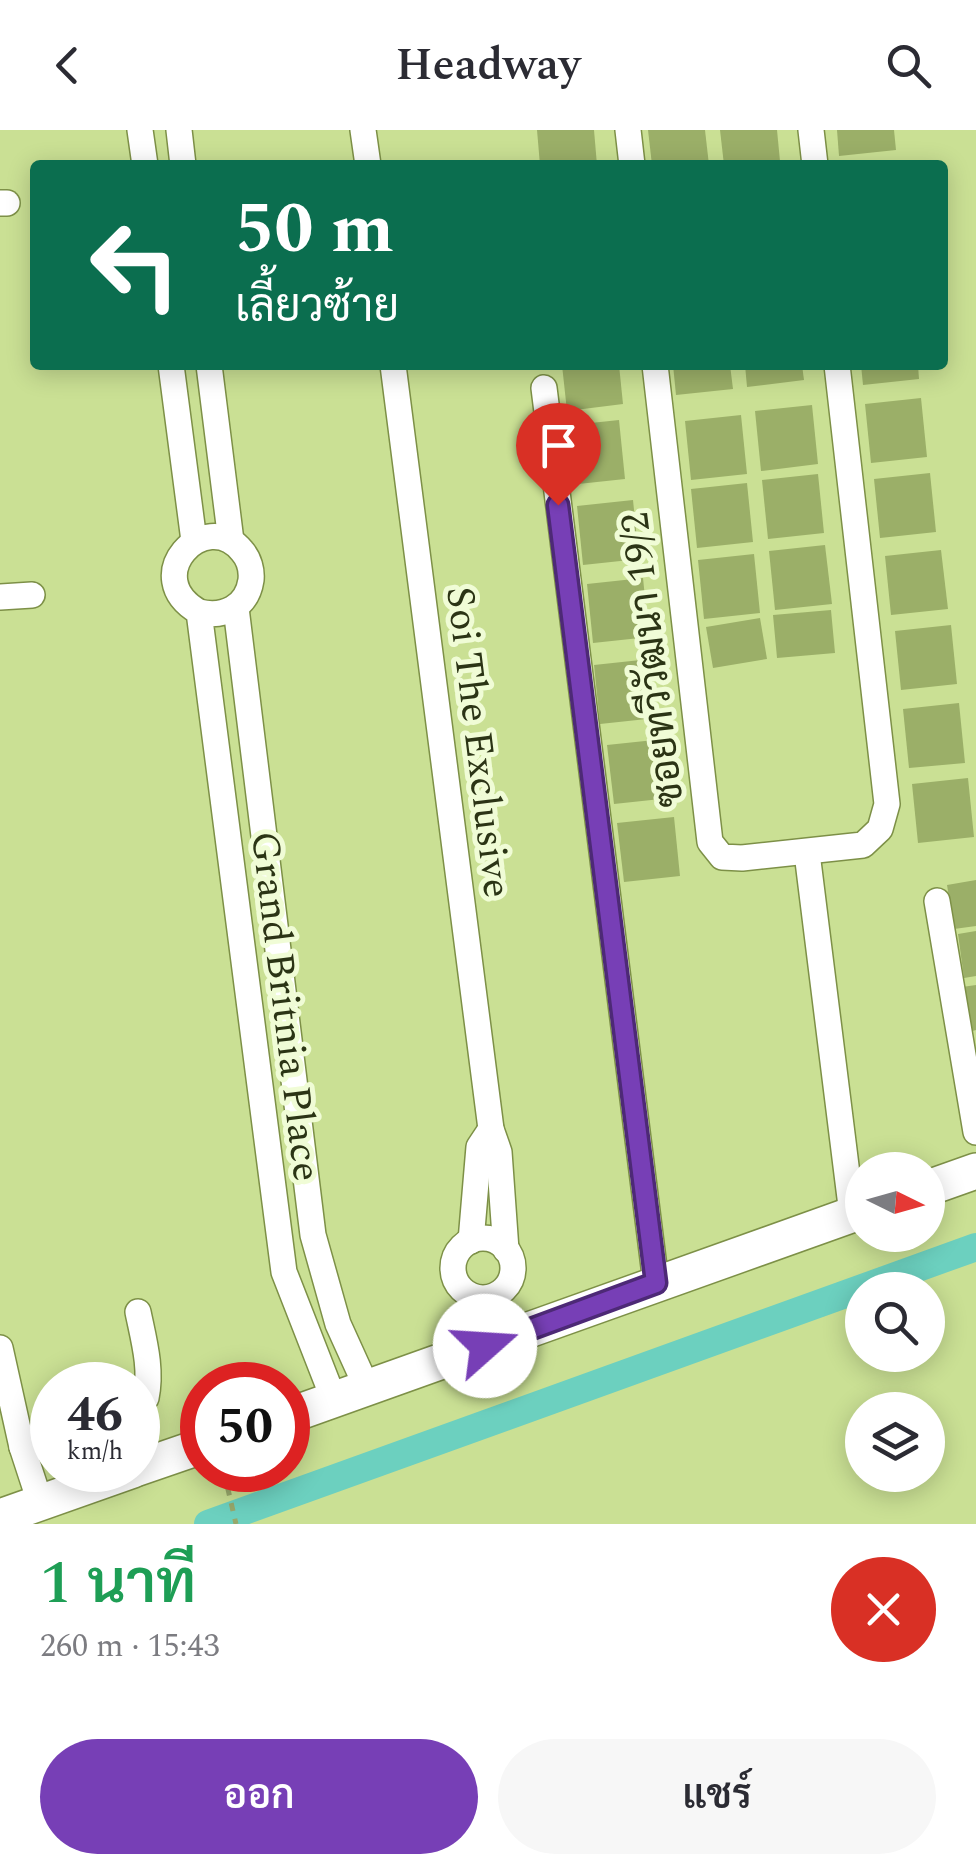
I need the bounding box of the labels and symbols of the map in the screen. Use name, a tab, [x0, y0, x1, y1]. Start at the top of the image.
pin	[516, 403, 601, 506]
street label: ซอยทวีวัฒนา 19/2	[605, 509, 702, 810]
street label: Soi The Exclusive	[428, 583, 527, 901]
street label: Grand Britnia Place	[233, 828, 336, 1185]
north arrow	[845, 1152, 945, 1252]
position arrow	[433, 1294, 537, 1398]
speed limit sign: 50	[180, 1362, 310, 1492]

